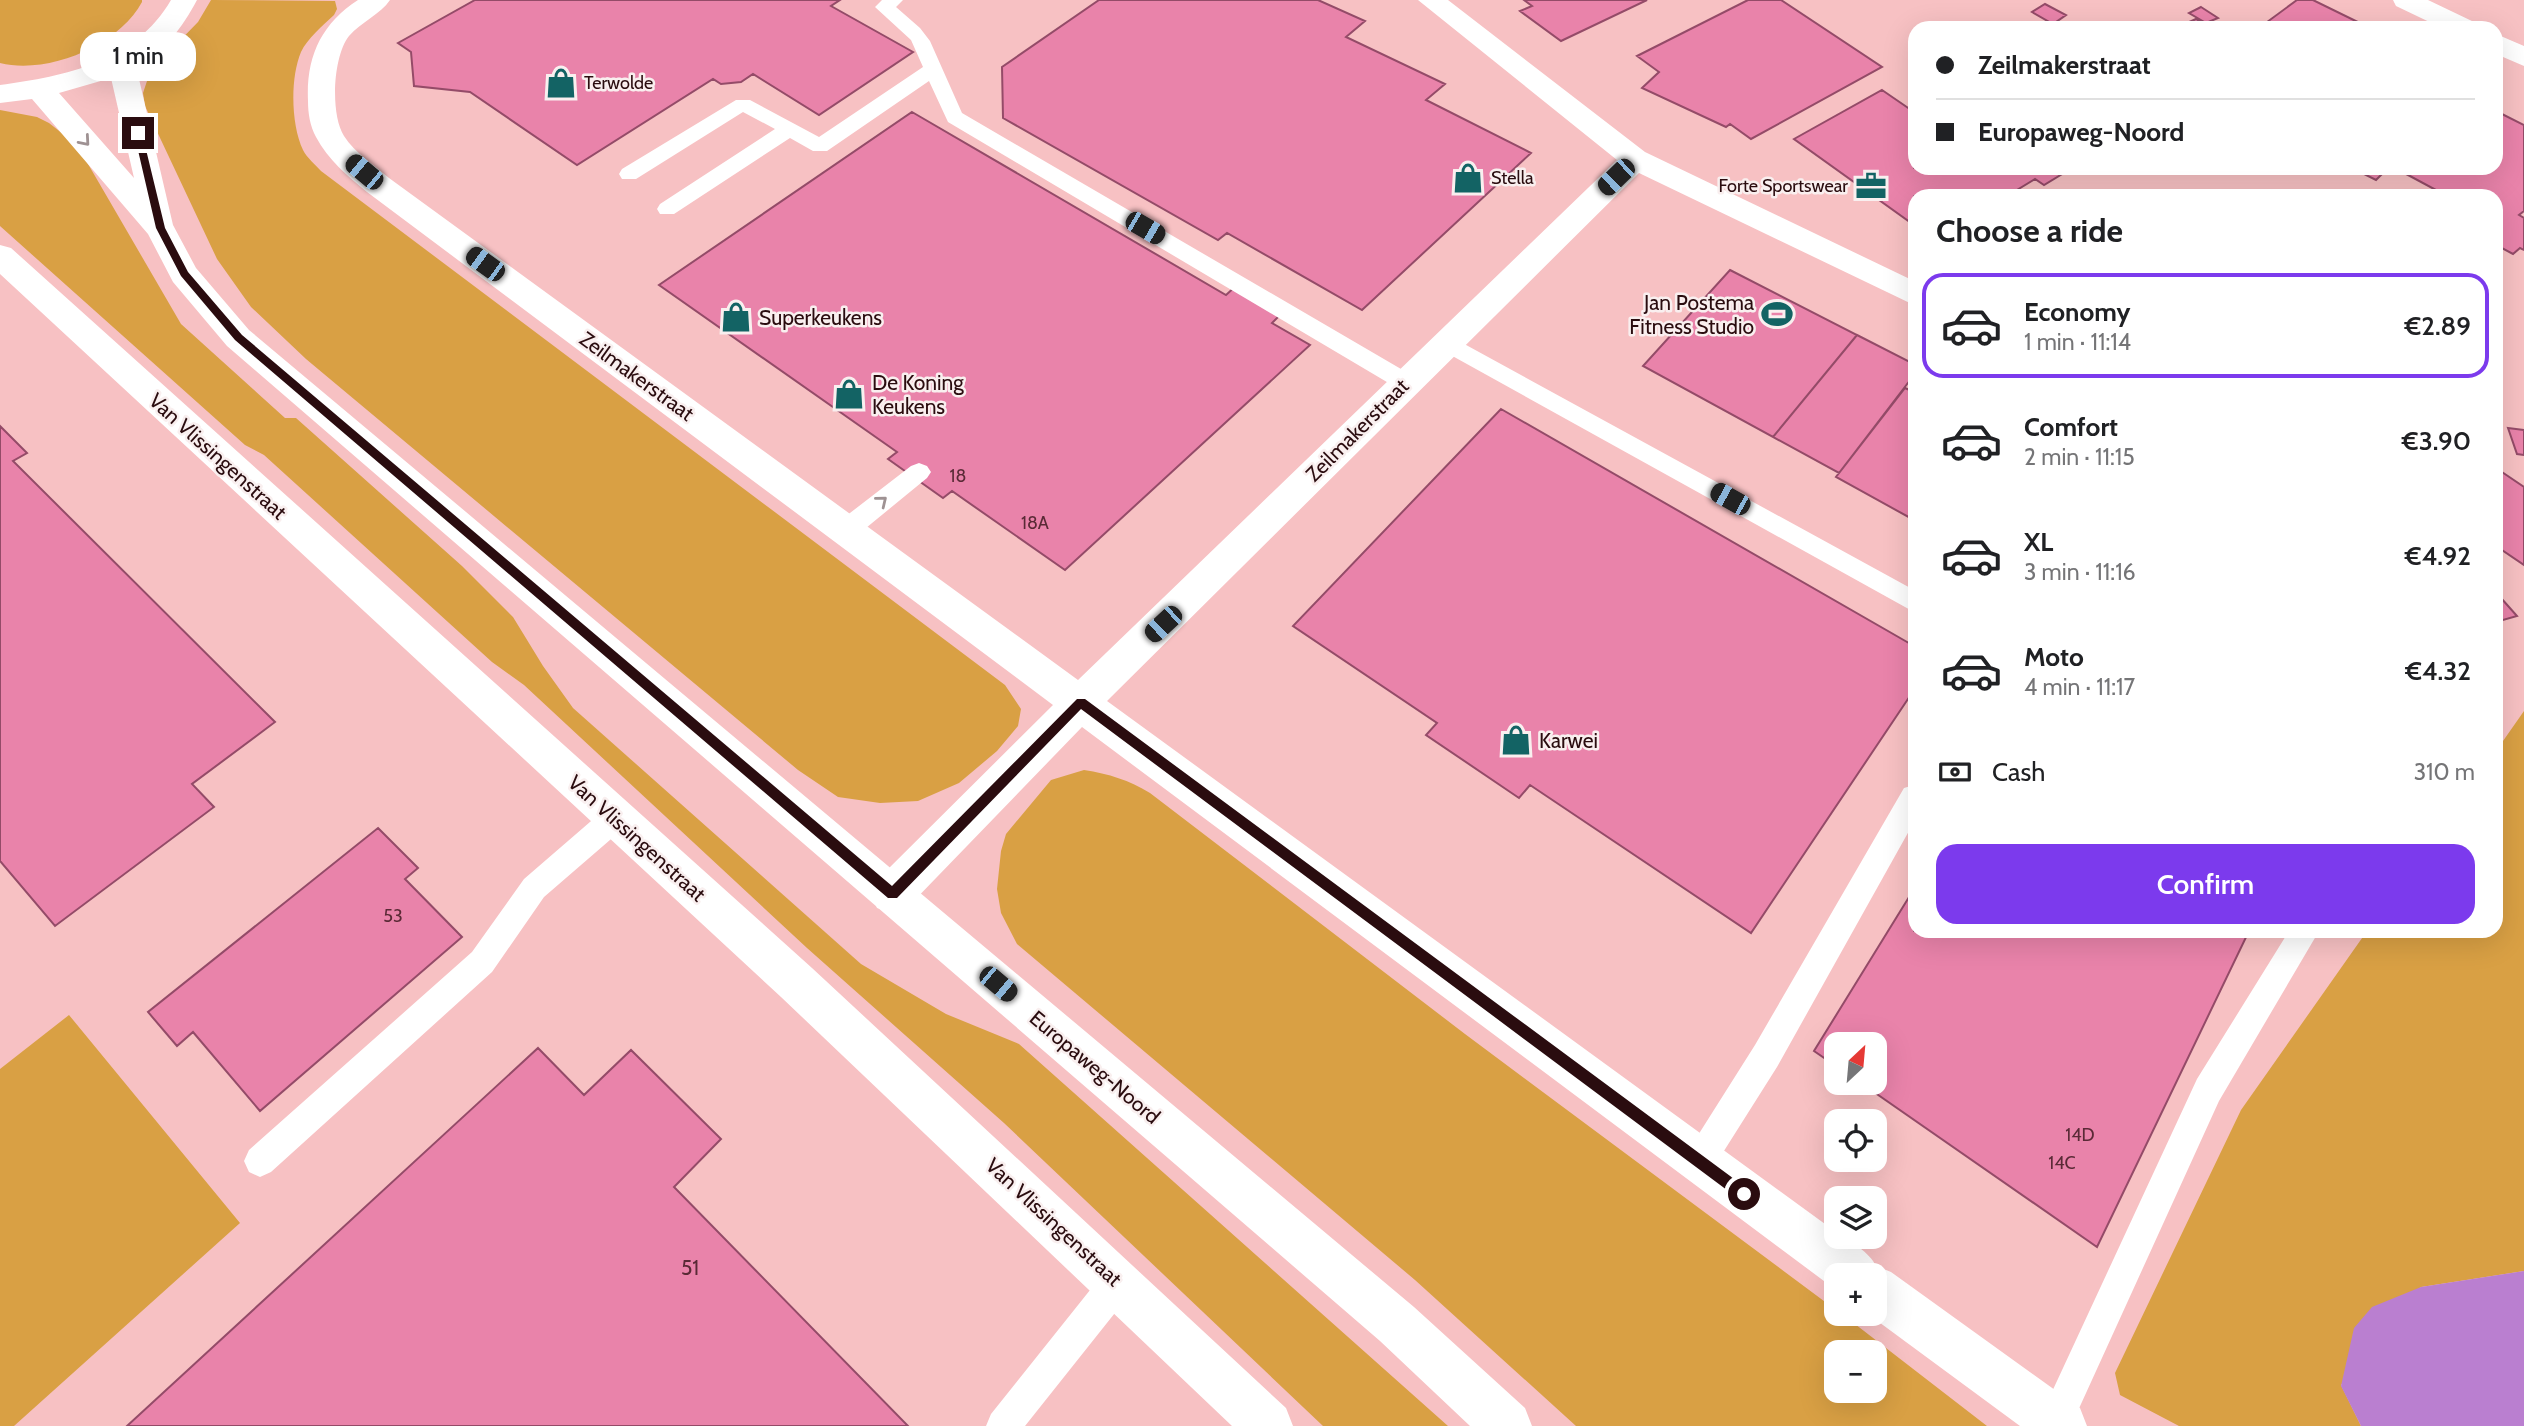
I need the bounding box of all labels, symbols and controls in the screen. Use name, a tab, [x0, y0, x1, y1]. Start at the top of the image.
callout: 1 min	[80, 32, 196, 80]
text: 1 min	[112, 42, 164, 70]
text: Zeilmakerstraat	[1978, 49, 2151, 81]
shop icon: Terwolde	[544, 66, 578, 100]
place label: Terwolde	[584, 72, 653, 94]
text: Europaweg-Noord	[1978, 116, 2184, 148]
route end	[122, 117, 154, 149]
one-way arrow	[77, 133, 89, 146]
car	[342, 150, 387, 194]
car	[1594, 155, 1639, 199]
shop icon: Stella	[1451, 161, 1485, 195]
place label: Stella	[1491, 167, 1534, 189]
office icon: Forte Sportswear	[1854, 169, 1888, 203]
place label: Forte Sportswear	[1718, 175, 1848, 197]
car	[1122, 208, 1169, 248]
text: Choose a ride	[1936, 211, 2123, 250]
car	[462, 243, 509, 285]
place label: Jan Postema Fitness Studio	[1629, 290, 1754, 339]
icon: car	[1940, 294, 2003, 357]
text: Economy	[2024, 296, 2130, 328]
sports icon: Jan Postema Fitness Studio	[1760, 297, 1794, 331]
shop icon: Superkeukens	[719, 300, 753, 334]
place label: Superkeukens	[759, 305, 882, 330]
text: €2.89	[2404, 310, 2471, 342]
street label: Zeilmakerstraat	[575, 326, 699, 426]
text: 1 min · 11:14	[2024, 328, 2131, 356]
place label: De Koning Keukens	[872, 370, 964, 419]
street label: Zeilmakerstraat	[1300, 373, 1414, 487]
shop icon: De Koning Keukens	[832, 377, 866, 411]
street label: Van Vlissingenstraat	[144, 388, 292, 524]
icon: car	[1940, 409, 2003, 472]
text: Comfort	[2024, 411, 2118, 443]
text: €3.90	[2402, 425, 2471, 457]
text: 2 min · 11:15	[2024, 443, 2135, 471]
house number: 18	[950, 465, 966, 487]
car	[1707, 480, 1754, 518]
one-way arrow	[875, 496, 887, 509]
house number: 18A	[1021, 512, 1049, 534]
icon: car	[1940, 524, 2003, 587]
text: XL	[2024, 526, 2053, 558]
text: €4.92	[2405, 540, 2471, 572]
text: 3 min · 11:16	[2024, 558, 2136, 586]
car	[1141, 602, 1186, 646]
icon: car	[1940, 639, 2003, 702]
text: Moto	[2024, 641, 2084, 673]
text: €4.32	[2405, 655, 2471, 687]
text: 4 min · 11:17	[2024, 673, 2135, 701]
shop icon: Karwei	[1499, 723, 1533, 757]
place label: Karwei	[1539, 728, 1598, 753]
icon: cash	[1936, 753, 1974, 791]
text: Cash	[1992, 756, 2045, 788]
text: 310 m	[2414, 758, 2475, 786]
street label: Van Vlissingenstraat	[563, 770, 711, 906]
button: Confirm	[1936, 844, 2475, 924]
house number: 53	[383, 905, 403, 927]
car	[976, 962, 1021, 1006]
street label: Europaweg-Noord	[1025, 1005, 1165, 1129]
north arrow	[1824, 1032, 1886, 1096]
map controls	[1824, 1032, 1887, 1403]
button: locate	[1824, 1109, 1887, 1172]
house number: 14D	[2065, 1124, 2095, 1146]
house number: 14C	[2048, 1152, 2076, 1174]
street label: Van Vlissingenstraat	[981, 1153, 1127, 1291]
route start	[1728, 1178, 1760, 1210]
button: layers	[1824, 1186, 1887, 1249]
house number: 51	[681, 1255, 699, 1280]
button: +	[1824, 1263, 1887, 1326]
button: −	[1824, 1340, 1887, 1403]

